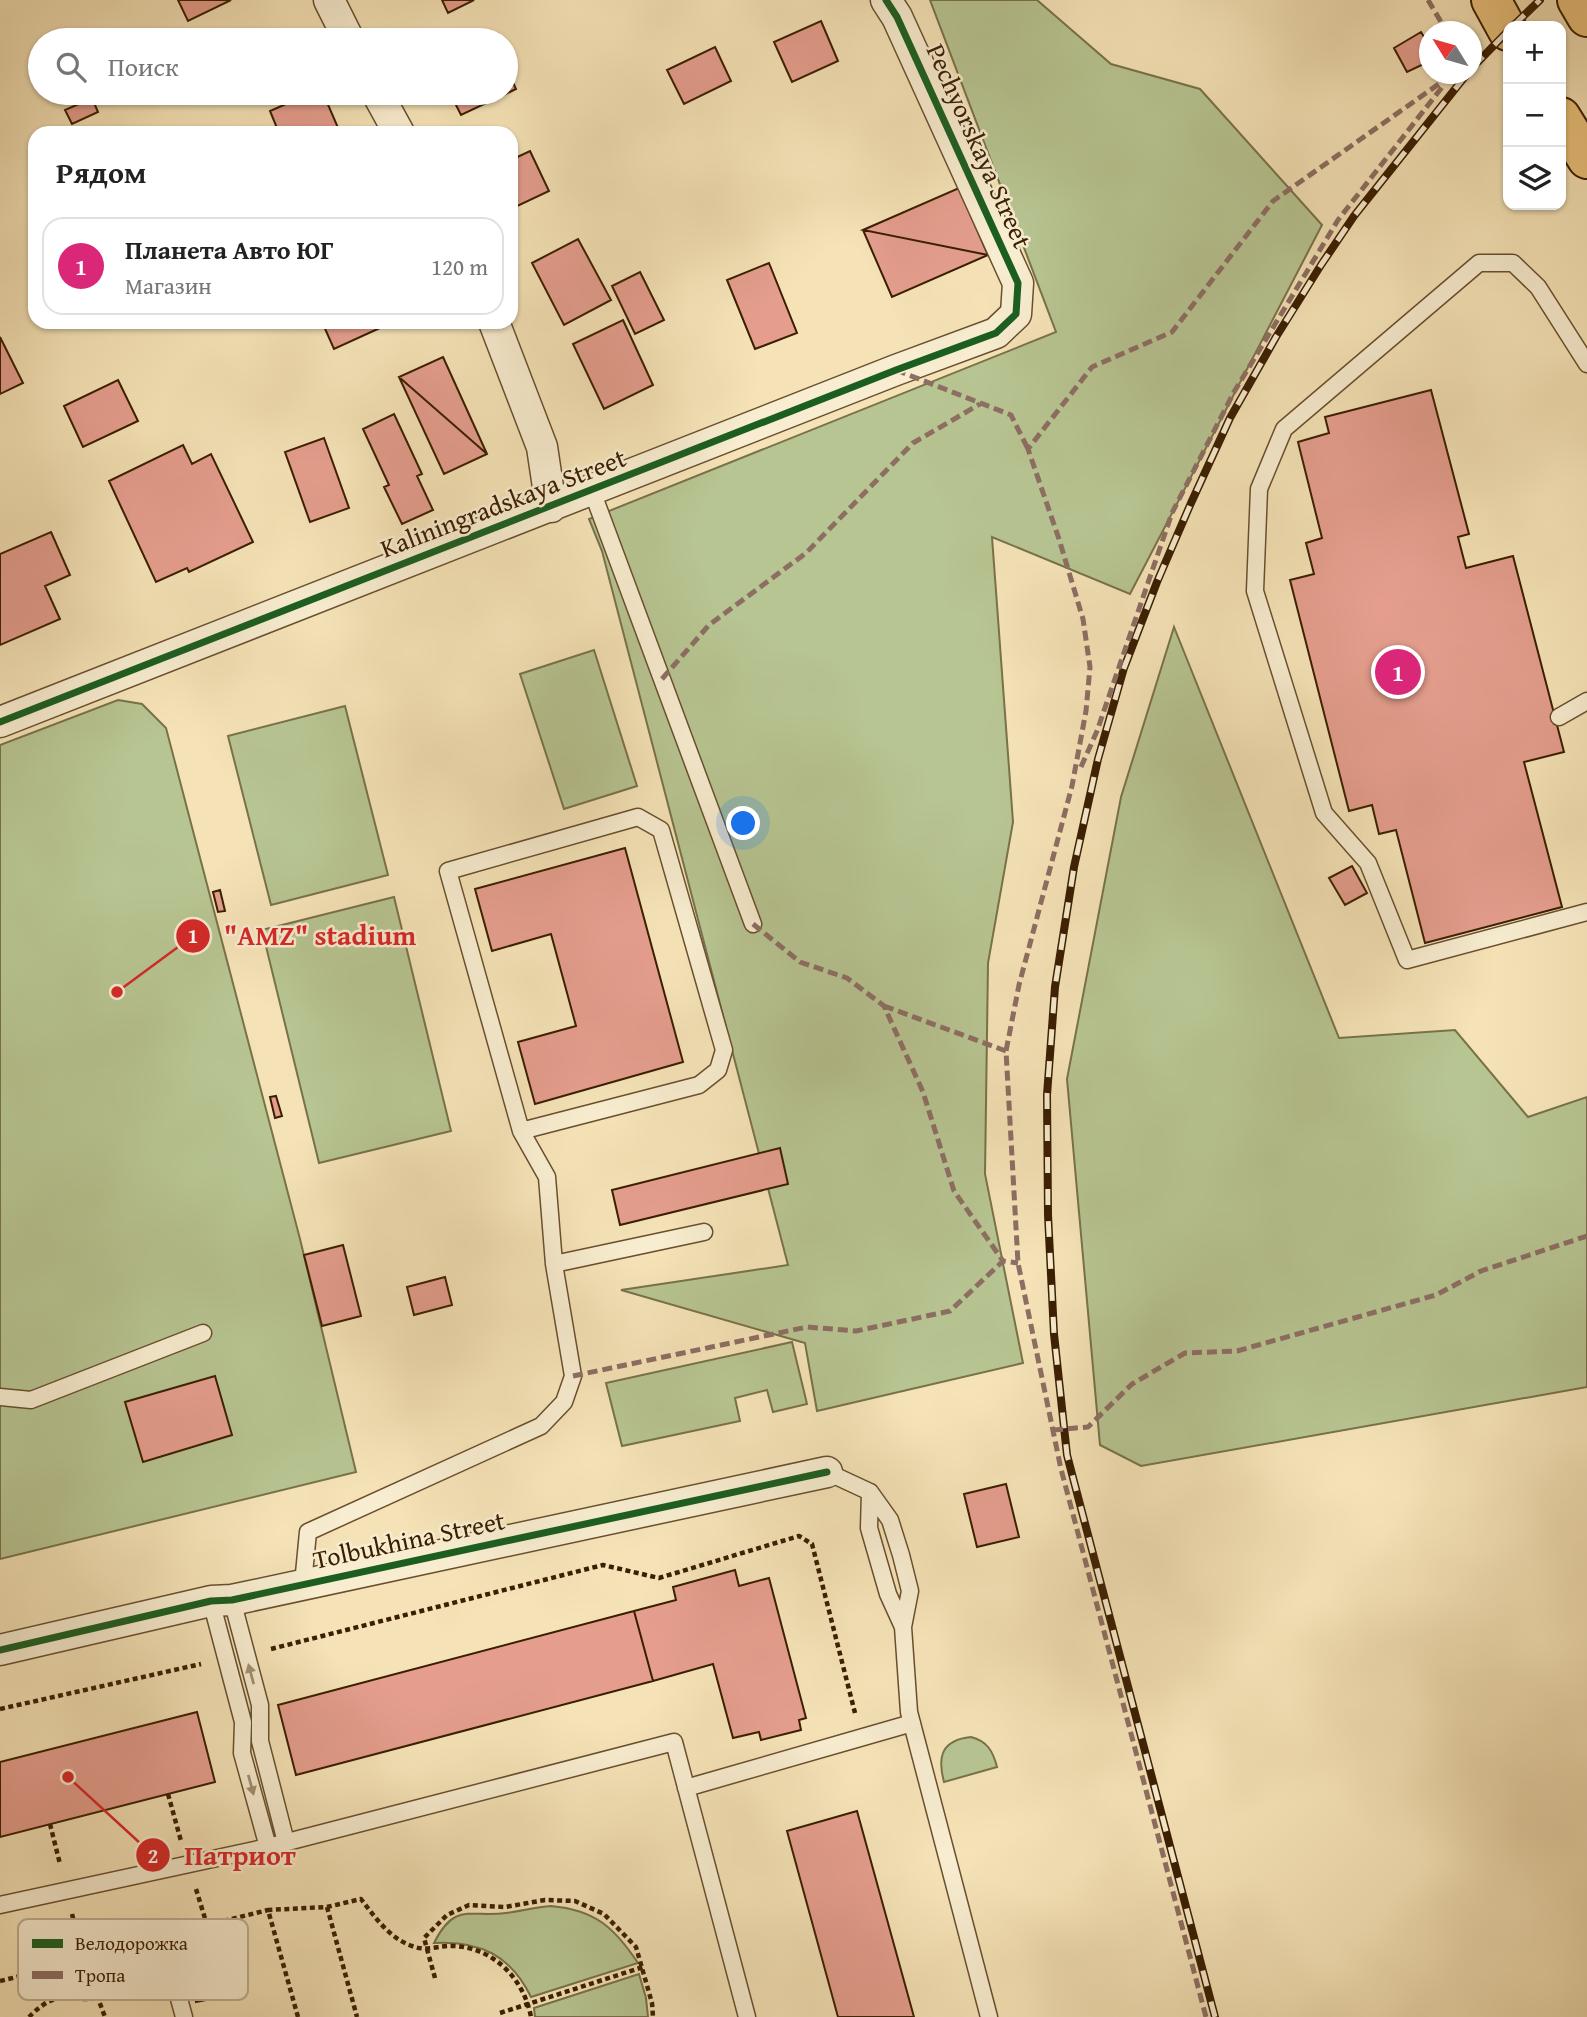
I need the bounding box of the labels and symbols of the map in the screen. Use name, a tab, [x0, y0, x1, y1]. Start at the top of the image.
north arrow	[1419, 21, 1482, 84]
street label: Pechyorskaya Street	[917, 37, 1042, 254]
street label: Kaliningradskaya Street	[374, 438, 631, 567]
pin: 1	[1375, 646, 1421, 698]
your location	[726, 806, 760, 840]
callout: "AMZ" stadium	[175, 911, 431, 960]
text: "AMZ" stadium	[224, 914, 416, 955]
text: 1	[188, 920, 198, 951]
street label: Tolbukhina Street	[309, 1500, 508, 1579]
one-way arrow	[245, 1663, 256, 1685]
one-way arrow	[246, 1774, 257, 1796]
callout: Патриот	[135, 1831, 310, 1880]
text: Патриот	[184, 1834, 296, 1875]
text: 2	[148, 1840, 158, 1871]
legend	[18, 1919, 248, 2000]
text: Велодорожка	[75, 1929, 188, 1957]
text: Тропа	[75, 1961, 125, 1989]

